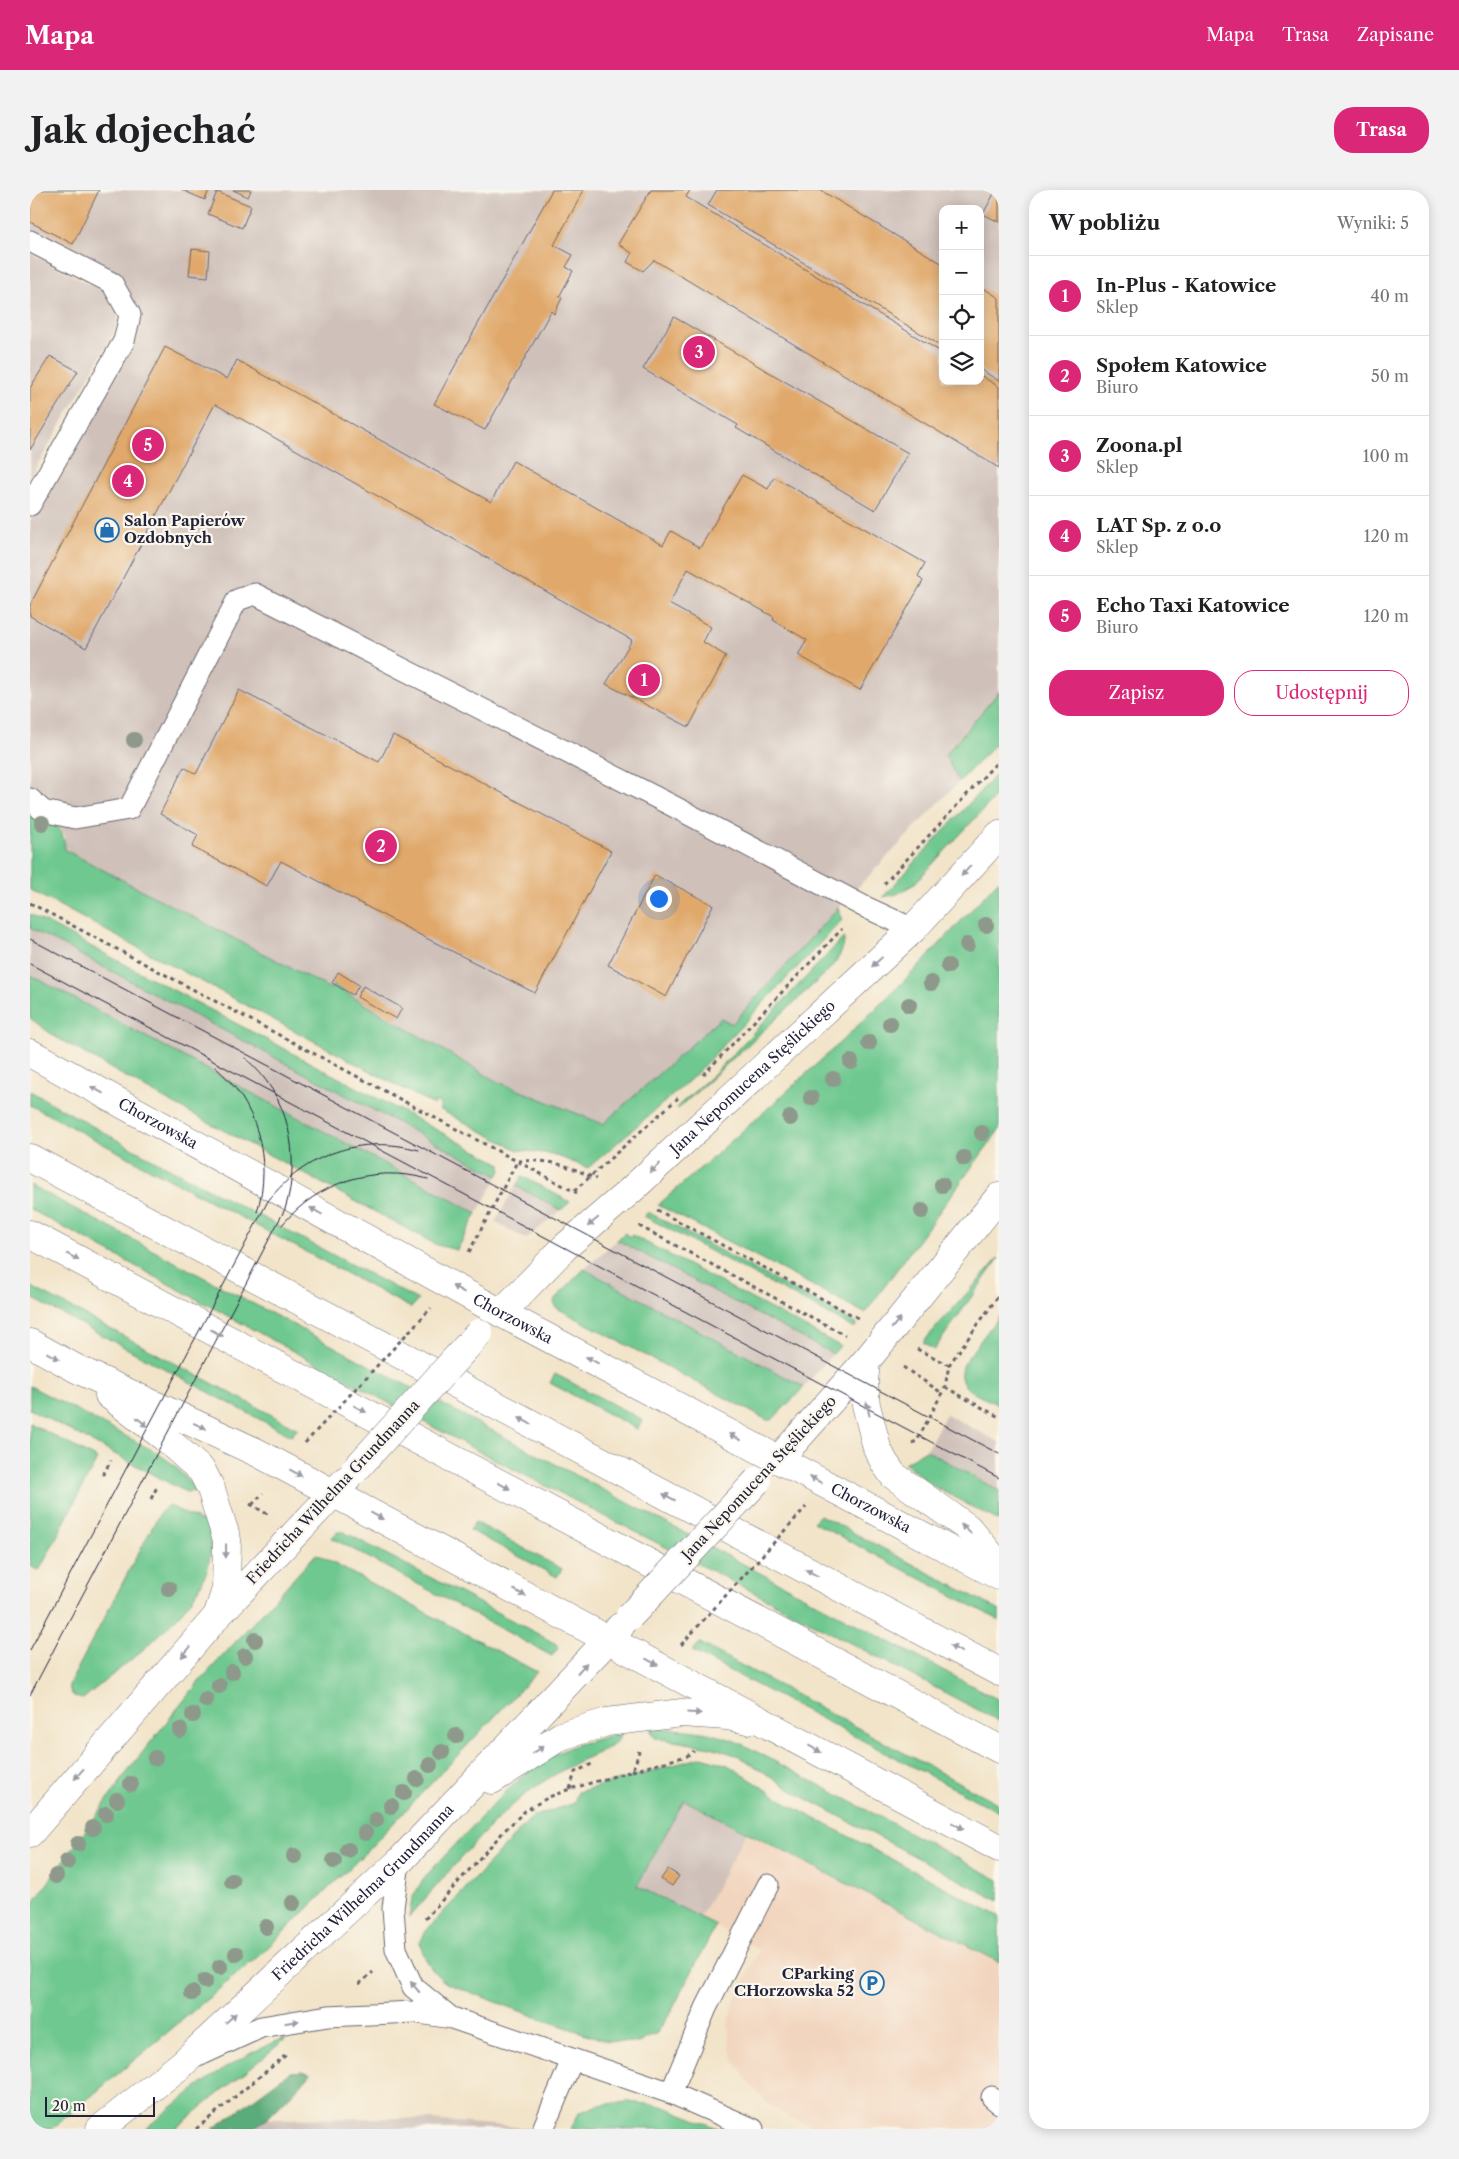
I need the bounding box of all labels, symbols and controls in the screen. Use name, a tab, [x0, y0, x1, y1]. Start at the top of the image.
text: Mapa	[25, 21, 94, 50]
text: Mapa	[1206, 24, 1254, 46]
text: Trasa	[1282, 24, 1329, 46]
text: Zapisane	[1357, 24, 1434, 46]
button: Trasa	[1334, 107, 1429, 153]
text: Jak dojechać	[30, 109, 256, 152]
map controls	[939, 205, 984, 385]
button: +	[939, 205, 984, 250]
text: W pobliżu	[1049, 210, 1160, 235]
text: Wyniki: 5	[1337, 213, 1409, 233]
button: −	[939, 250, 984, 295]
text: In-Plus - Katowice	[1096, 274, 1276, 297]
text: 1	[1061, 286, 1069, 306]
text: 40 m	[1370, 286, 1409, 306]
button: locate	[939, 295, 984, 340]
text: Sklep	[1096, 297, 1138, 317]
pin: 3	[683, 333, 715, 371]
button: layers	[939, 340, 984, 385]
text: Społem Katowice	[1096, 354, 1267, 377]
text: 2	[1060, 366, 1070, 386]
text: 50 m	[1371, 366, 1409, 386]
text: Biuro	[1096, 377, 1138, 397]
pin: 5	[132, 426, 164, 464]
text: Zoona.pl	[1096, 434, 1182, 457]
text: 3	[1060, 446, 1070, 466]
text: 100 m	[1363, 446, 1409, 466]
text: Sklep	[1096, 457, 1138, 477]
pin: 4	[112, 462, 144, 500]
place label: Salon Papierów Ozdobnych	[124, 511, 245, 547]
text: LAT Sp. z o.o	[1096, 514, 1221, 537]
shop icon: Salon Papierów Ozdobnych	[94, 517, 120, 543]
text: 4	[1060, 526, 1070, 546]
text: 120 m	[1364, 526, 1409, 546]
text: Sklep	[1096, 537, 1138, 557]
text: Echo Taxi Katowice	[1096, 594, 1290, 617]
text: 5	[1061, 606, 1069, 626]
text: 120 m	[1364, 606, 1409, 626]
text: Biuro	[1096, 617, 1138, 637]
pin: 1	[628, 661, 660, 699]
button: Zapisz	[1049, 670, 1224, 716]
button: Udostępnij	[1234, 670, 1409, 716]
pin: 2	[365, 827, 397, 865]
one-way arrow	[960, 864, 972, 876]
your location	[646, 886, 672, 912]
one-way arrow	[872, 956, 884, 968]
street label: Jana Nepomucena Stęślickiego	[664, 996, 839, 1160]
one-way arrow	[89, 1086, 104, 1094]
street label: Chorzowska	[115, 1094, 201, 1153]
one-way arrow	[650, 1162, 662, 1174]
one-way arrow	[309, 1206, 322, 1215]
one-way arrow	[587, 1217, 600, 1228]
one-way arrow	[66, 1253, 80, 1261]
one-way arrow	[450, 1285, 465, 1293]
street label: Chorzowska	[470, 1289, 556, 1348]
one-way arrow	[890, 1317, 901, 1329]
one-way arrow	[209, 1329, 224, 1337]
one-way arrow	[46, 1352, 61, 1360]
one-way arrow	[584, 1356, 599, 1364]
street label: Jana Nepomucena Stęślickiego	[676, 1391, 840, 1565]
street label: Friedricha Wilhelma Grundmanna	[242, 1395, 423, 1588]
one-way arrow	[863, 1401, 871, 1417]
one-way arrow	[353, 1405, 367, 1414]
one-way arrow	[135, 1416, 148, 1427]
one-way arrow	[518, 1417, 532, 1425]
one-way arrow	[193, 1422, 207, 1430]
one-way arrow	[728, 1432, 742, 1441]
one-way arrow	[289, 1469, 303, 1477]
one-way arrow	[809, 1476, 824, 1484]
street label: Chorzowska	[828, 1479, 914, 1537]
one-way arrow	[496, 1482, 511, 1490]
one-way arrow	[661, 1493, 676, 1501]
one-way arrow	[370, 1512, 385, 1520]
one-way arrow	[960, 1523, 973, 1534]
one-way arrow	[222, 1543, 230, 1559]
one-way arrow	[805, 1569, 820, 1577]
one-way arrow	[513, 1589, 528, 1597]
one-way arrow	[949, 1645, 963, 1653]
one-way arrow	[180, 1646, 192, 1658]
one-way arrow	[644, 1658, 659, 1666]
one-way arrow	[576, 1663, 588, 1675]
one-way arrow	[686, 1710, 702, 1718]
one-way arrow	[808, 1745, 822, 1753]
one-way arrow	[532, 1746, 545, 1755]
one-way arrow	[73, 1768, 84, 1781]
street label: Friedricha Wilhelma Grundmanna	[268, 1800, 458, 1984]
one-way arrow	[951, 1822, 965, 1830]
place label: CParking CHorzowska 52	[734, 1964, 854, 2000]
parking icon: CParking CHorzowska 52	[859, 1970, 885, 1996]
one-way arrow	[410, 1980, 421, 1993]
one-way arrow	[224, 2012, 236, 2024]
one-way arrow	[284, 2017, 300, 2025]
scale bar	[45, 2094, 155, 2117]
text: 20 m	[52, 2097, 86, 2115]

